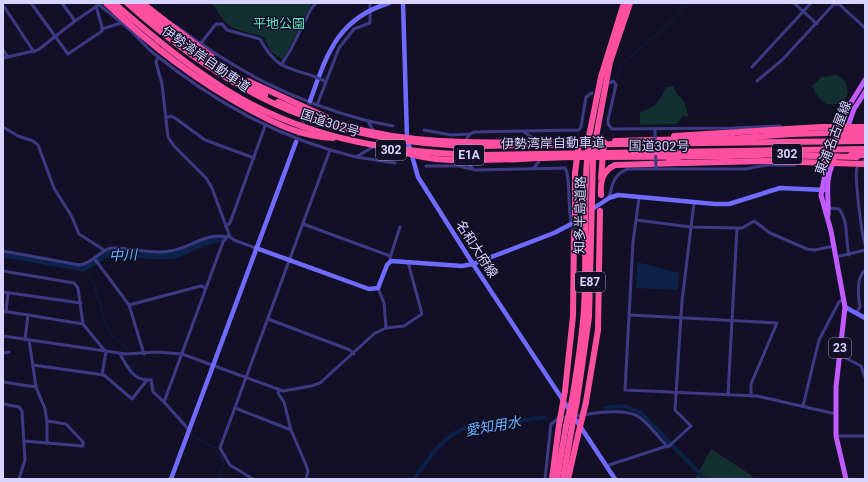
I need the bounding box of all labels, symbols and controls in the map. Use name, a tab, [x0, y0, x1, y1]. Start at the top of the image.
park label: 平地公園	[253, 16, 305, 31]
street label: 伊勢湾岸自動車道	[159, 23, 253, 95]
street label: 東浦名古屋線	[812, 99, 854, 177]
street label: 国道302号	[299, 106, 361, 140]
street label: 伊勢湾岸自動車道	[501, 135, 605, 151]
street label: 国道302号	[628, 138, 690, 154]
road number: 302	[376, 140, 406, 160]
road number: 302	[772, 144, 802, 164]
road number: E1A	[454, 145, 484, 165]
street label: 知多半島道路	[572, 176, 588, 254]
street label: 名和大府線	[453, 218, 501, 280]
water label: 中川	[109, 246, 139, 264]
road number: E87	[575, 272, 605, 292]
road number: 23	[829, 338, 851, 358]
water label: 愛知用水	[464, 413, 524, 439]

